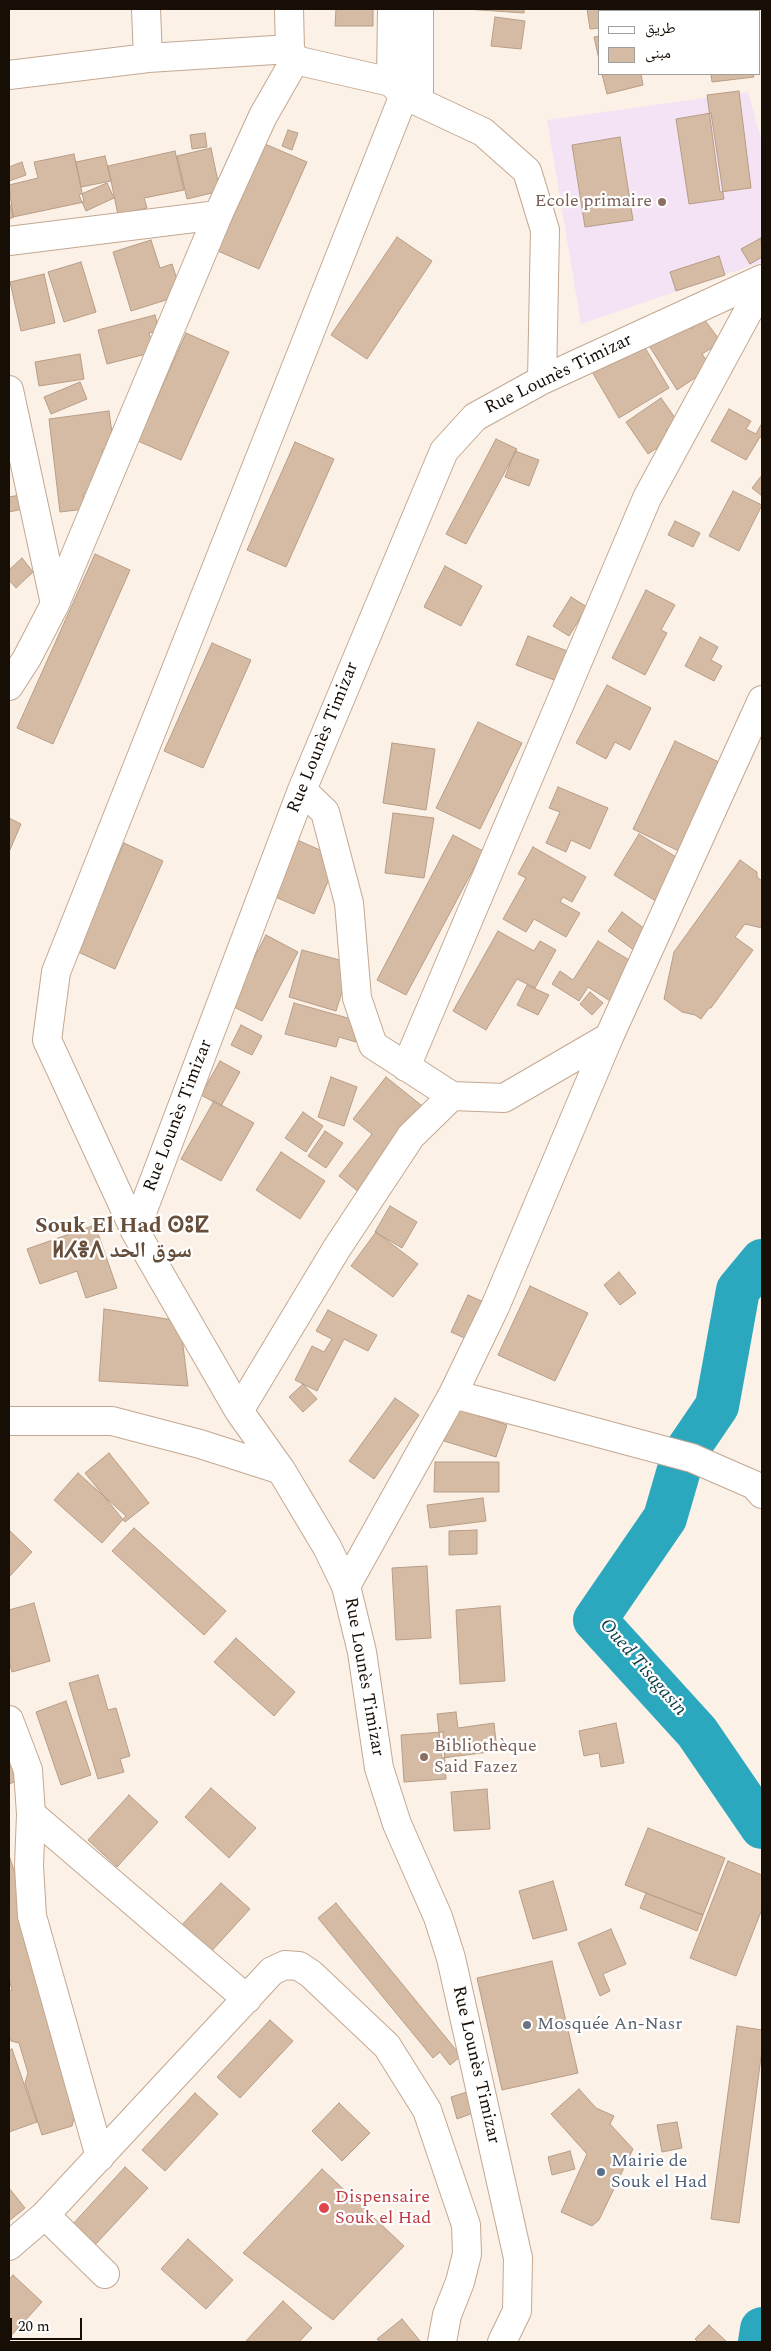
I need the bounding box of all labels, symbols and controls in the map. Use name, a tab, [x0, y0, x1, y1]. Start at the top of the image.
legend	[598, 10, 761, 75]
text: طريق	[645, 17, 676, 40]
text: مبنى	[645, 42, 671, 65]
place label: Ecole primaire	[535, 191, 652, 213]
marker: Ecole primaire	[656, 196, 668, 208]
street label: Rue Lounès Timizar	[482, 330, 636, 420]
street label: Rue Lounès Timizar	[284, 659, 364, 817]
street label: Rue Lounès Timizar	[140, 1037, 218, 1195]
district label: Souk El Had ⵙⵓⵇ ⵍⵃⴻⴷ سوق الحد	[35, 1215, 209, 1266]
street label: Rue Lounès Timizar	[338, 1596, 388, 1758]
water label: Oued Tisagasin	[594, 1615, 690, 1721]
place label: Bibliothèque Said Fazez	[434, 1736, 537, 1778]
marker: Bibliothèque Said Fazez	[418, 1751, 430, 1763]
street label: Rue Lounès Timizar	[446, 1984, 504, 2146]
place label: Mosquée An-Nasr	[537, 2014, 682, 2036]
marker: Mosquée An-Nasr	[521, 2019, 533, 2031]
place label: Mairie de Souk el Had	[611, 2151, 707, 2194]
marker: Mairie de Souk el Had	[595, 2166, 607, 2178]
place label: Dispensaire Souk el Had	[335, 2187, 431, 2230]
marker: Dispensaire Souk el Had	[317, 2201, 331, 2215]
scale bar	[12, 2308, 85, 2340]
text: 20 m	[18, 2315, 50, 2338]

